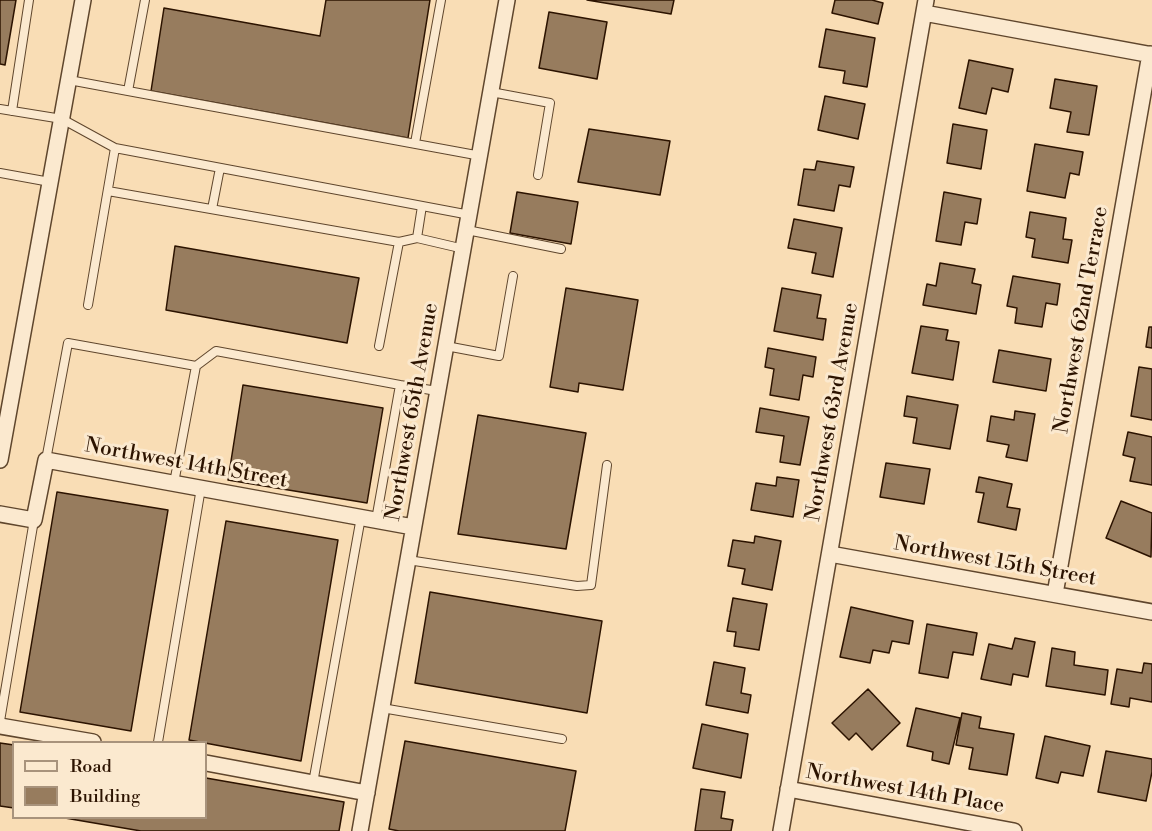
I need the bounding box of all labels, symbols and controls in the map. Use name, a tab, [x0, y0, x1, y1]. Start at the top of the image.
street label: Northwest 62nd Terrace	[1050, 204, 1114, 436]
street label: Northwest 65th Avenue	[381, 301, 445, 523]
street label: Northwest 63rd Avenue	[801, 301, 865, 523]
street label: Northwest 14th Street	[83, 434, 289, 494]
street label: Northwest 15th Street	[892, 532, 1098, 592]
legend	[12, 741, 207, 819]
text: Road	[70, 755, 112, 778]
street label: Northwest 14th Place	[804, 760, 1006, 820]
text: Building	[70, 785, 140, 808]

